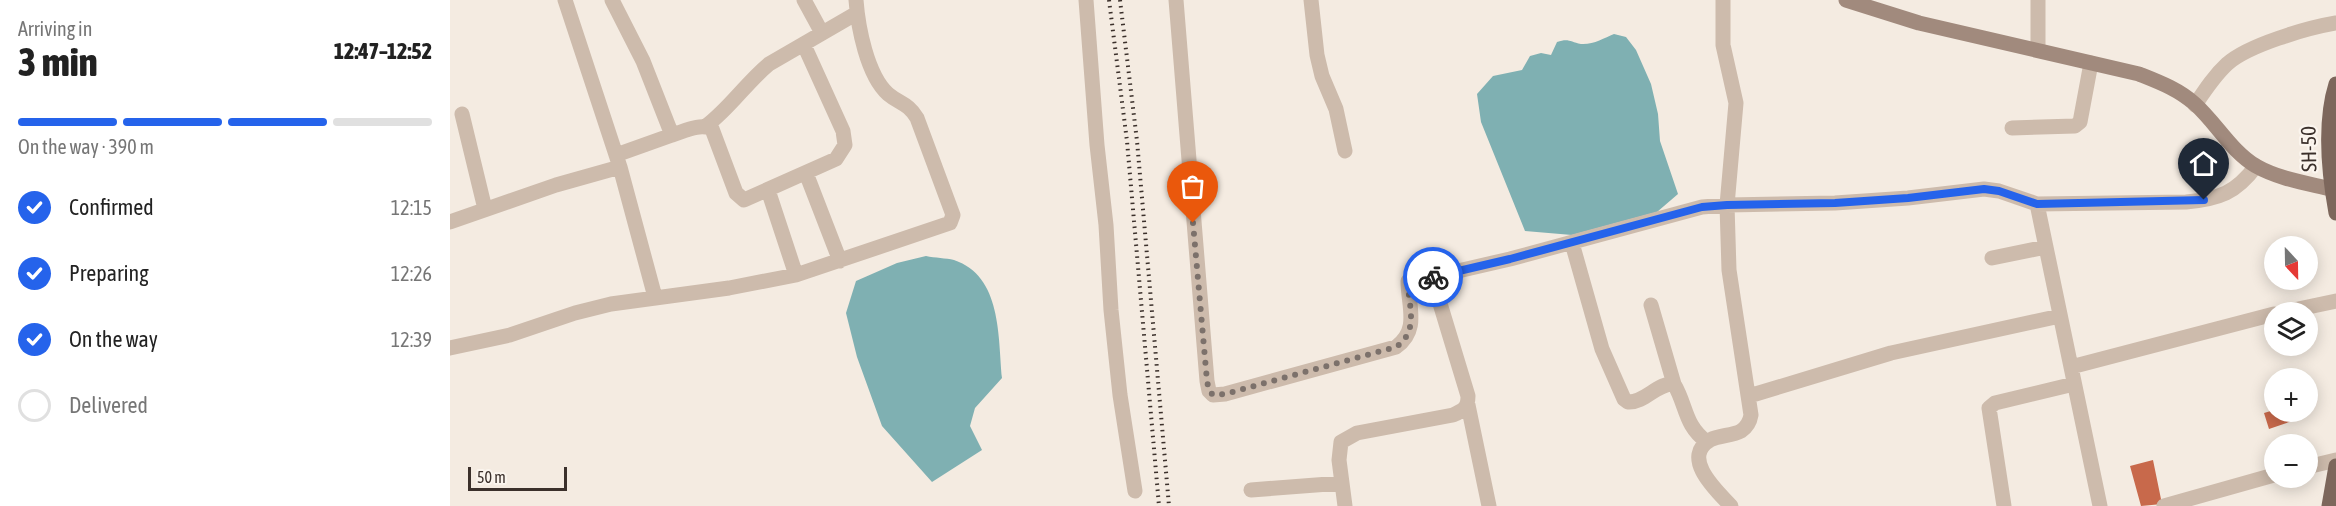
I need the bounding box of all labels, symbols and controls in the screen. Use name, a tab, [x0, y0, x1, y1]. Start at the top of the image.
text: Arriving in	[18, 17, 92, 40]
text: 12:47–12:52	[334, 38, 432, 64]
text: 3 min	[18, 40, 98, 84]
street label: SH-50	[2296, 126, 2320, 172]
text: On the way · 390 m	[18, 135, 154, 158]
pin	[2178, 138, 2229, 200]
icon: home	[2187, 147, 2220, 180]
pin	[1167, 161, 1218, 223]
icon: bag	[1176, 170, 1209, 203]
icon: check	[18, 191, 51, 224]
text: Confirmed	[69, 194, 154, 220]
text: 12:15	[391, 196, 432, 219]
north arrow	[2264, 236, 2318, 290]
map controls	[2264, 236, 2318, 488]
courier	[1403, 247, 1463, 307]
icon: check	[18, 257, 51, 290]
text: Preparing	[69, 260, 149, 286]
icon: bike	[1417, 261, 1450, 294]
text: 12:26	[391, 262, 432, 285]
button: layers	[2264, 302, 2318, 356]
icon: check	[18, 323, 51, 356]
text: On the way	[69, 326, 158, 352]
text: 12:39	[391, 328, 432, 351]
button: +	[2264, 368, 2318, 422]
text: Delivered	[69, 392, 148, 418]
button: −	[2264, 434, 2318, 488]
scale bar	[468, 464, 567, 492]
text: 50 m	[477, 468, 506, 486]

